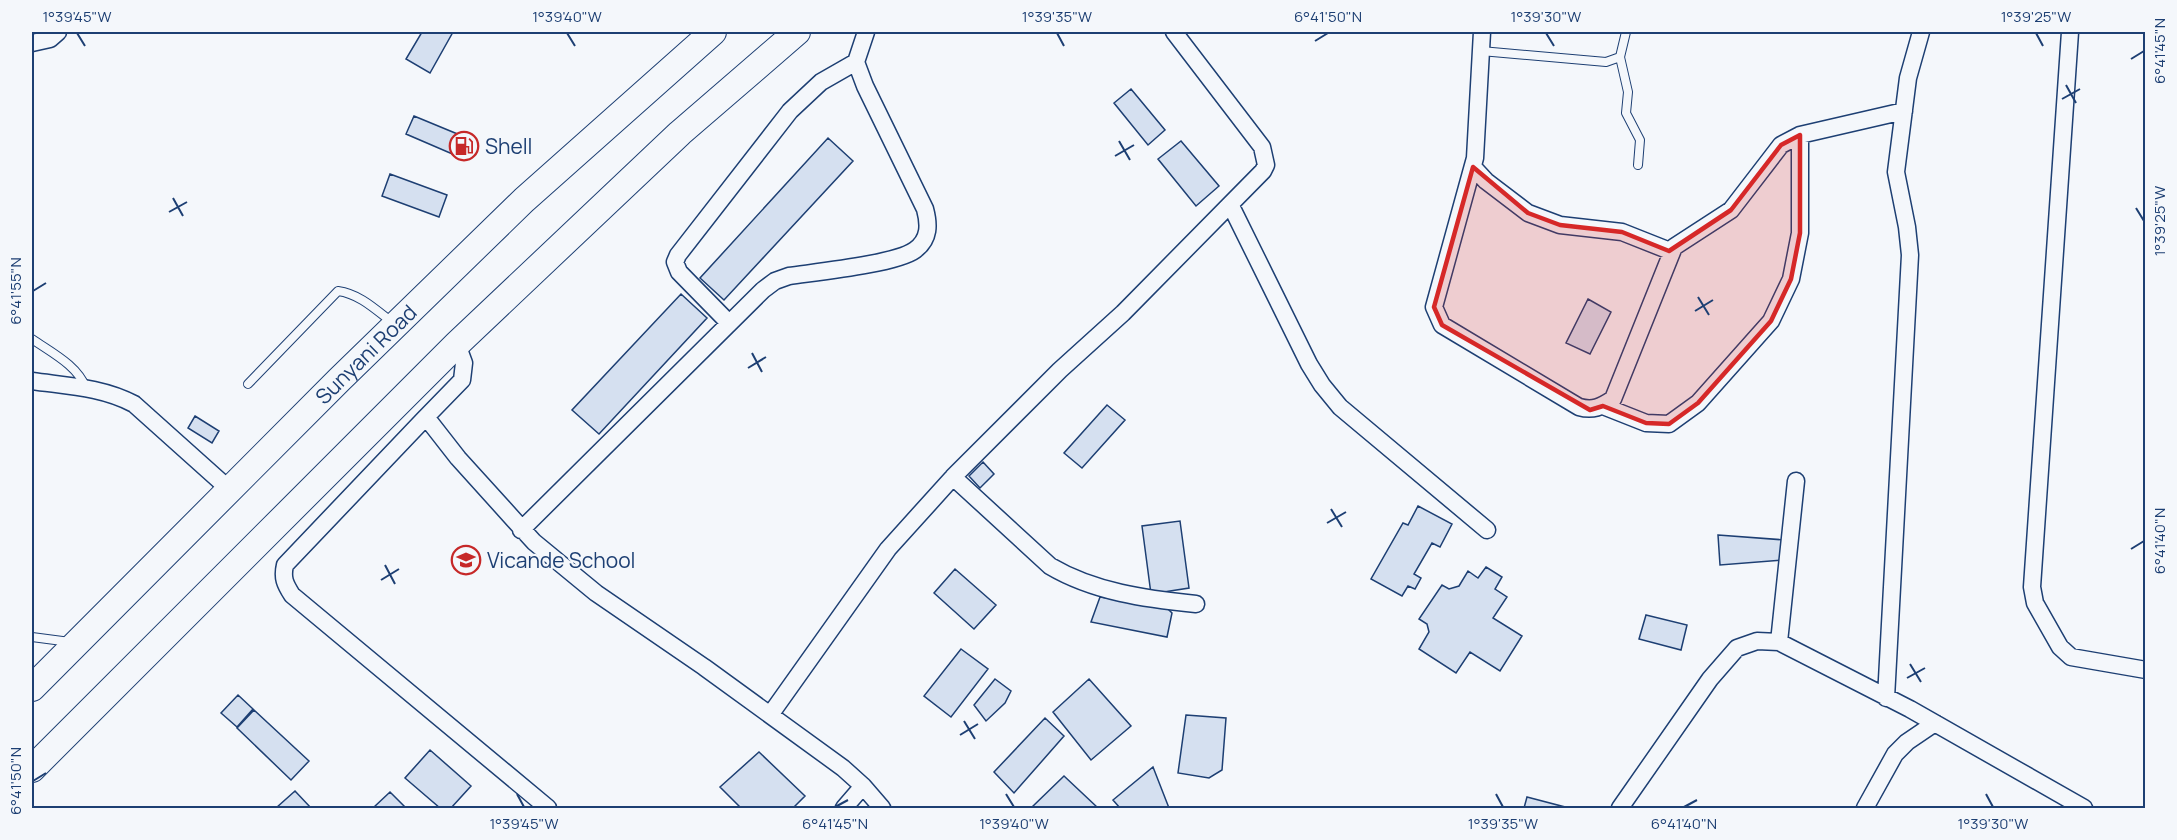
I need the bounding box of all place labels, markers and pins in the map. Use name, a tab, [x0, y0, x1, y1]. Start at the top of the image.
fuel station icon: Shell	[448, 130, 480, 162]
place label: Shell	[485, 132, 533, 160]
school or university icon: Vicande School	[450, 544, 482, 576]
place label: Vicande School	[487, 546, 636, 574]

